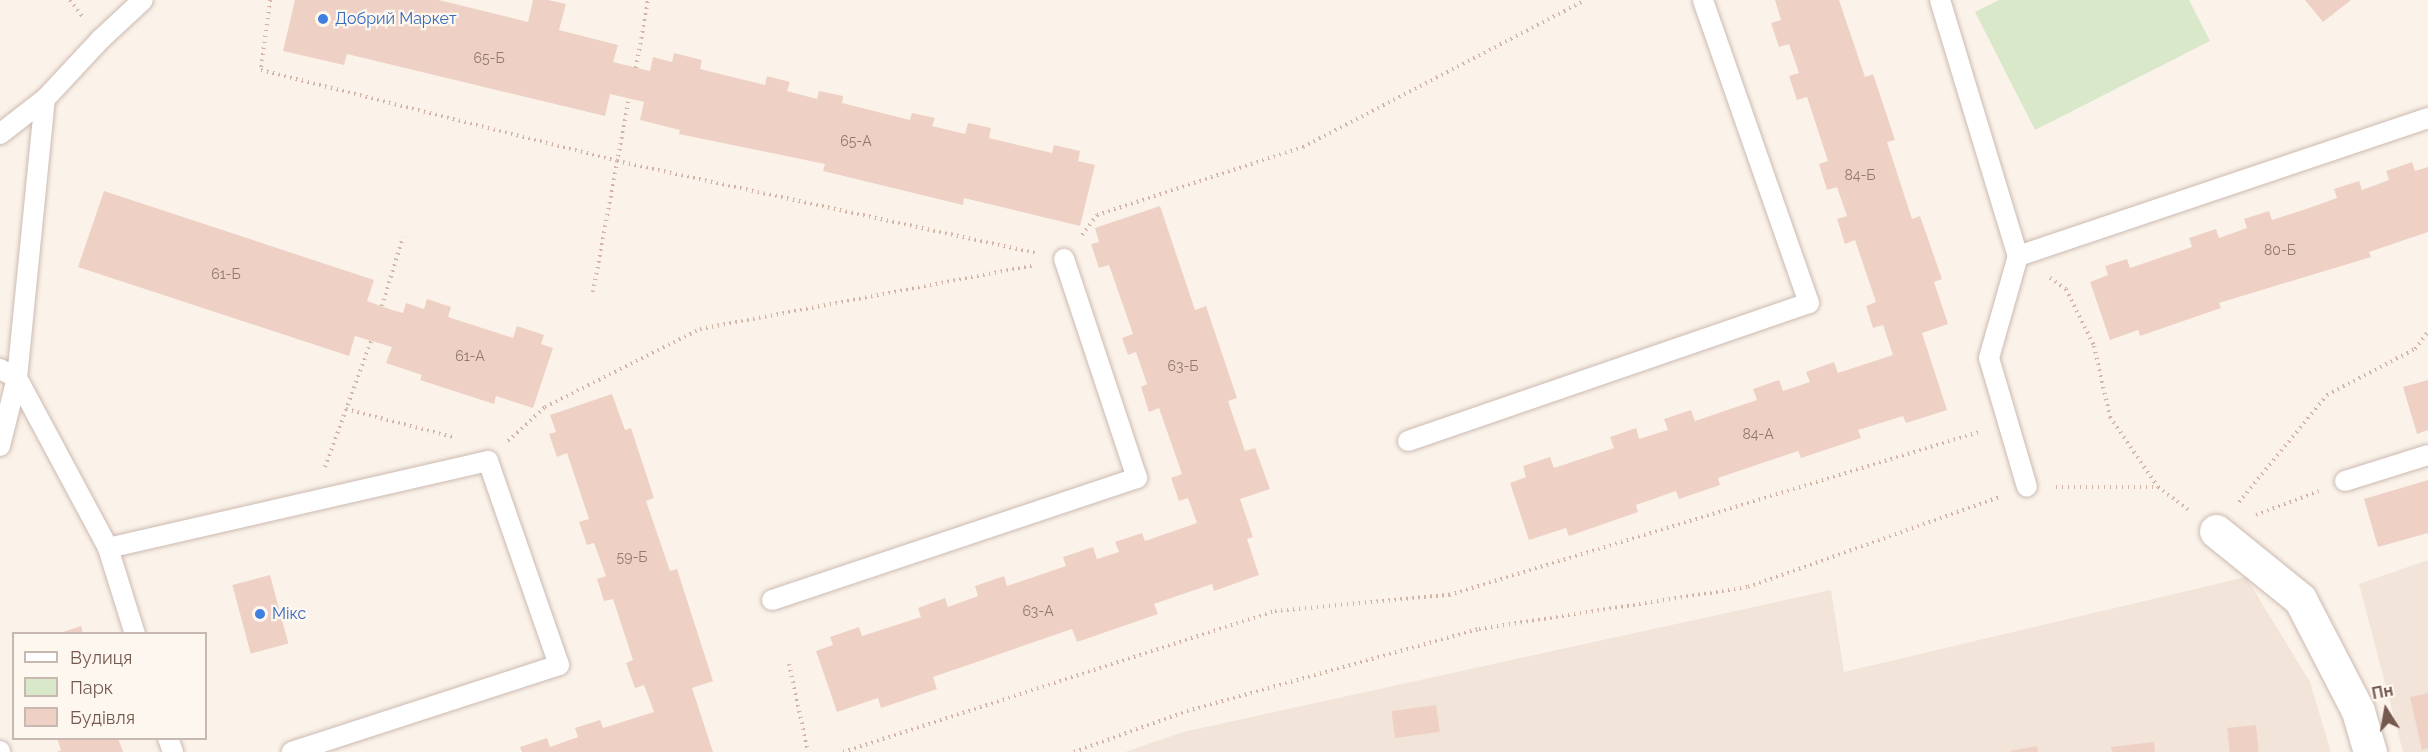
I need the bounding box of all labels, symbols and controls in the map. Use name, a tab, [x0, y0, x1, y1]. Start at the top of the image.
place label: Добрий Маркет	[335, 9, 457, 29]
marker: Добрий Маркет	[316, 12, 330, 26]
house number: 65-Б	[473, 50, 505, 66]
house number: 65-А	[840, 133, 872, 149]
house number: 84-Б	[1845, 167, 1875, 183]
house number: 80-Б	[2264, 242, 2296, 258]
house number: 61-Б	[211, 266, 241, 282]
house number: 61-А	[455, 348, 485, 364]
house number: 63-Б	[1168, 358, 1198, 374]
house number: 84-А	[1742, 426, 1774, 442]
house number: 59-Б	[617, 549, 647, 565]
house number: 63-А	[1022, 603, 1054, 619]
place label: Мікс	[272, 604, 306, 624]
marker: Мікс	[253, 607, 267, 621]
legend	[12, 632, 207, 740]
text: Вулиця	[70, 647, 132, 668]
text: Парк	[70, 677, 113, 698]
north arrow	[2356, 680, 2416, 740]
text: Пн	[2370, 680, 2395, 703]
text: Будівля	[70, 707, 135, 728]

